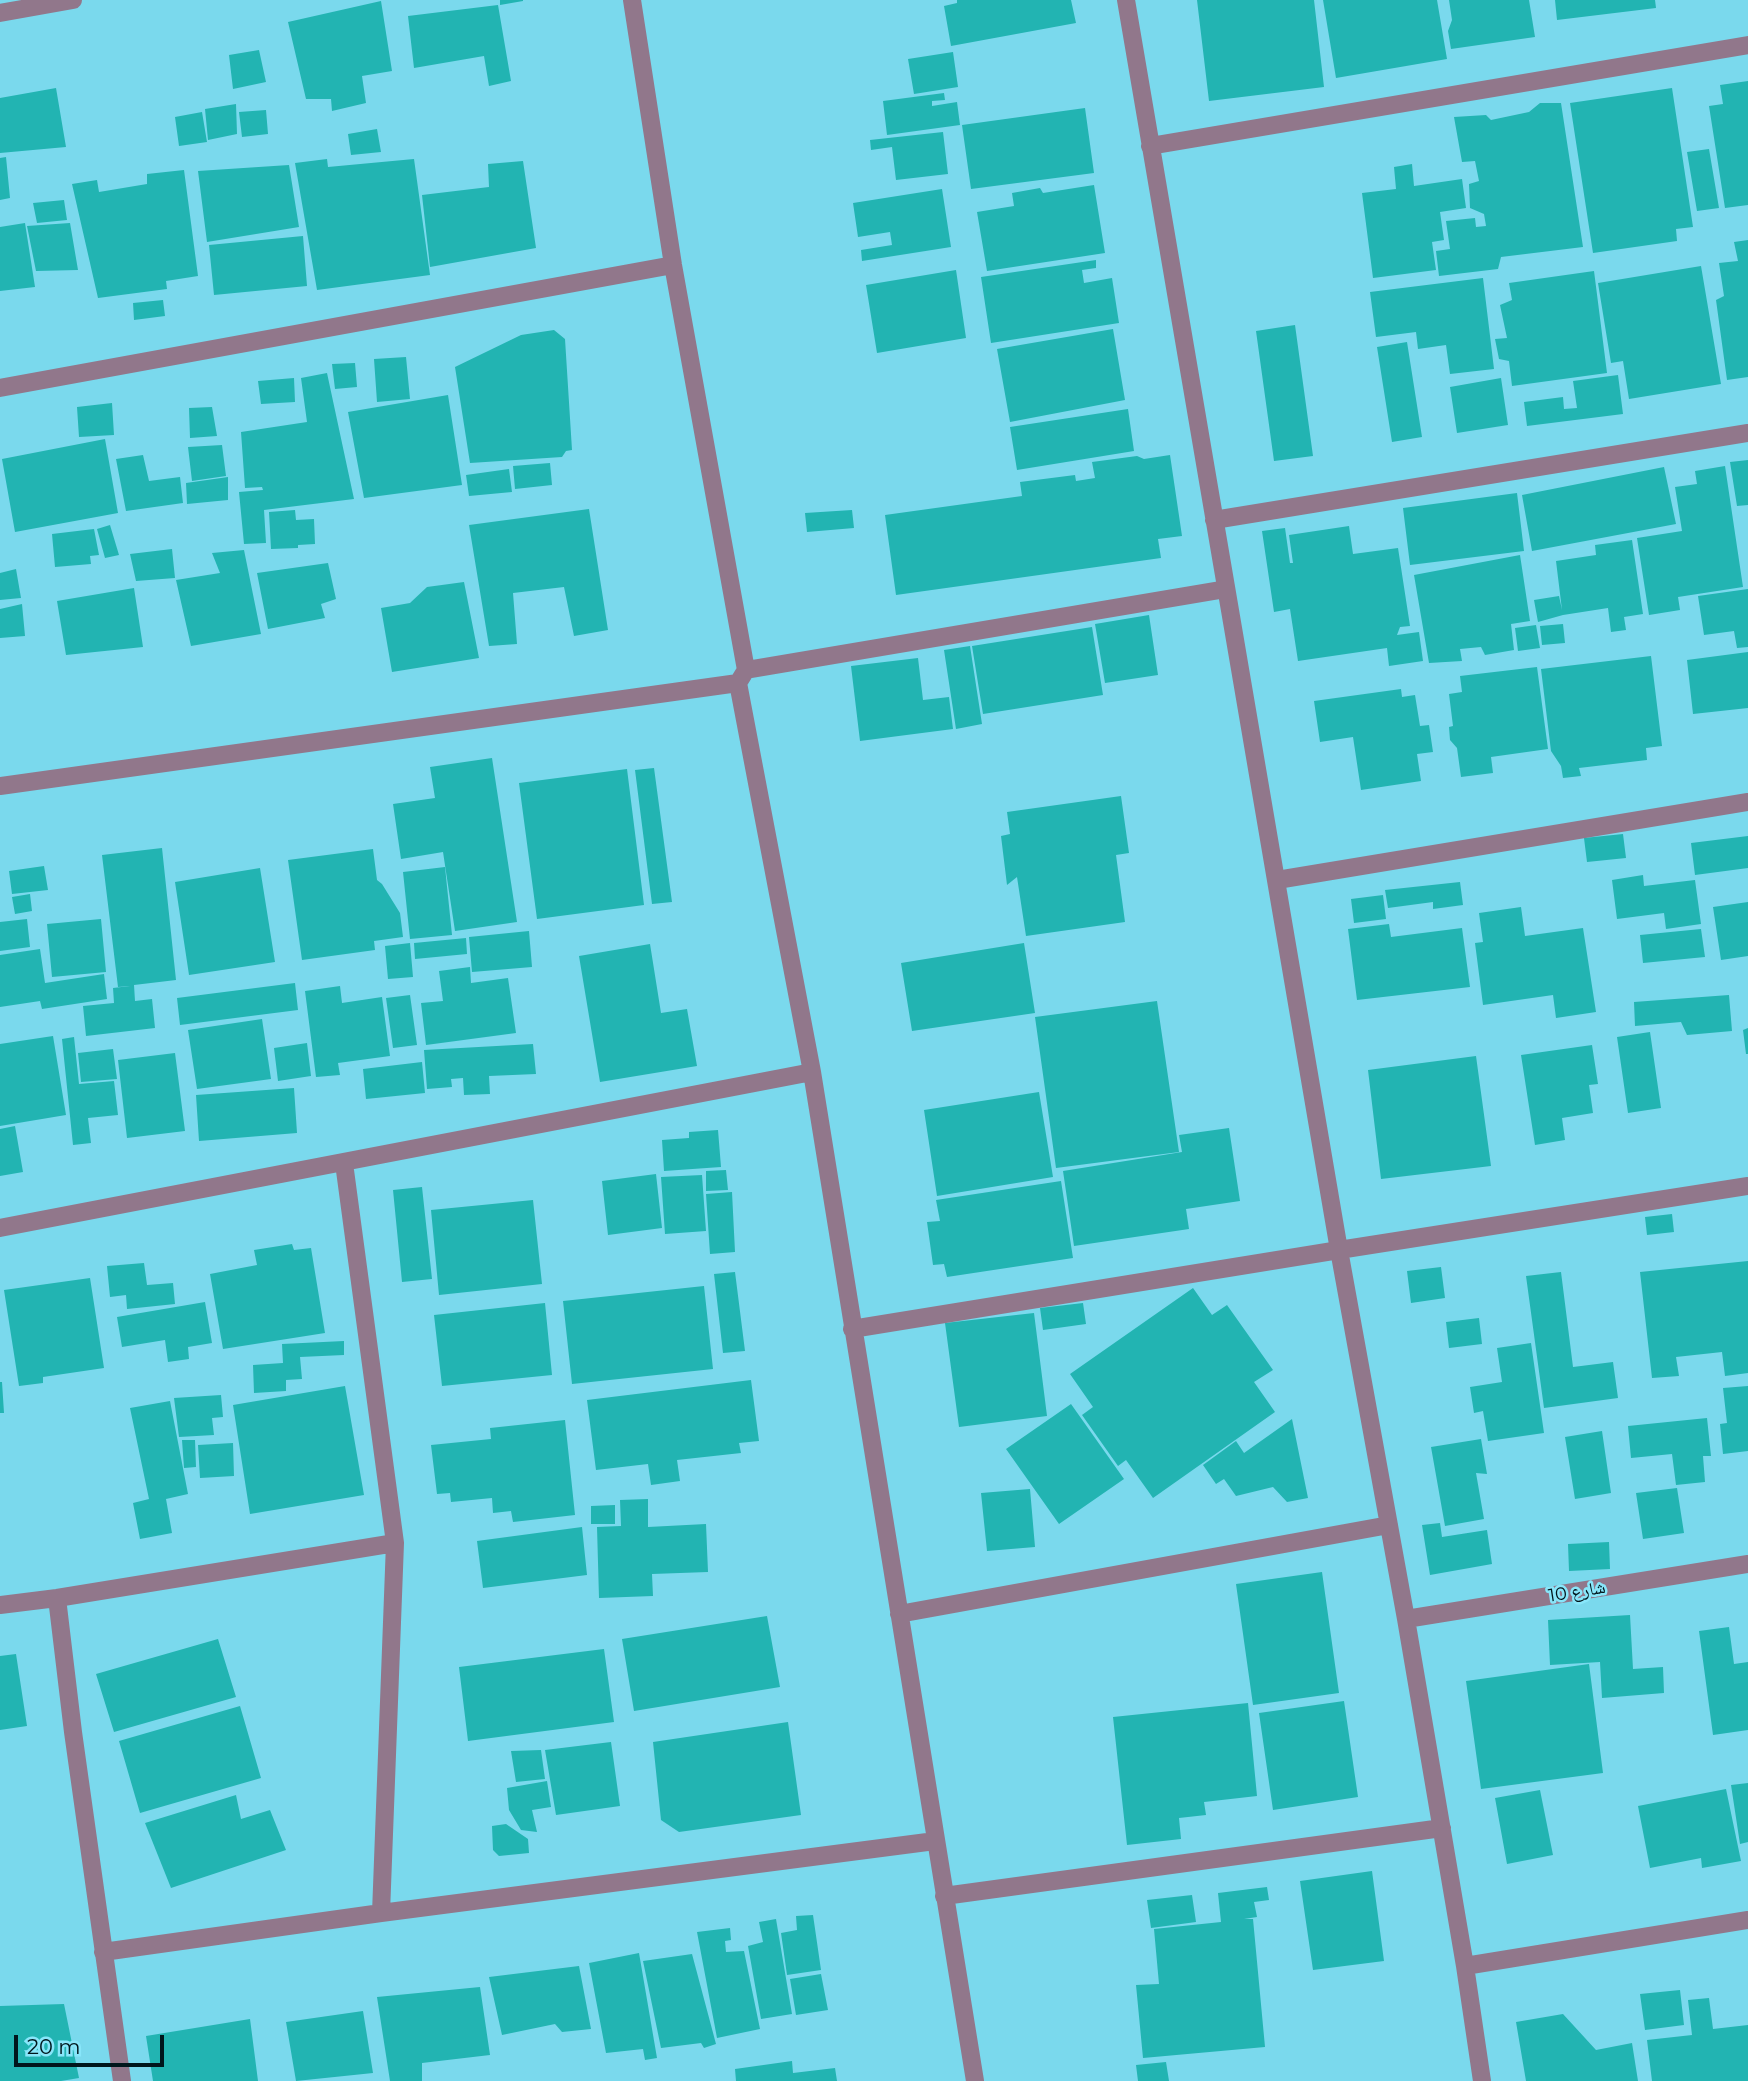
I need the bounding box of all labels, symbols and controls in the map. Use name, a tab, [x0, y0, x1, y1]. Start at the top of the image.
street label: شارع 10	[1547, 1577, 1607, 1607]
scale bar	[18, 2022, 168, 2066]
text: 20 m	[27, 2034, 81, 2059]

